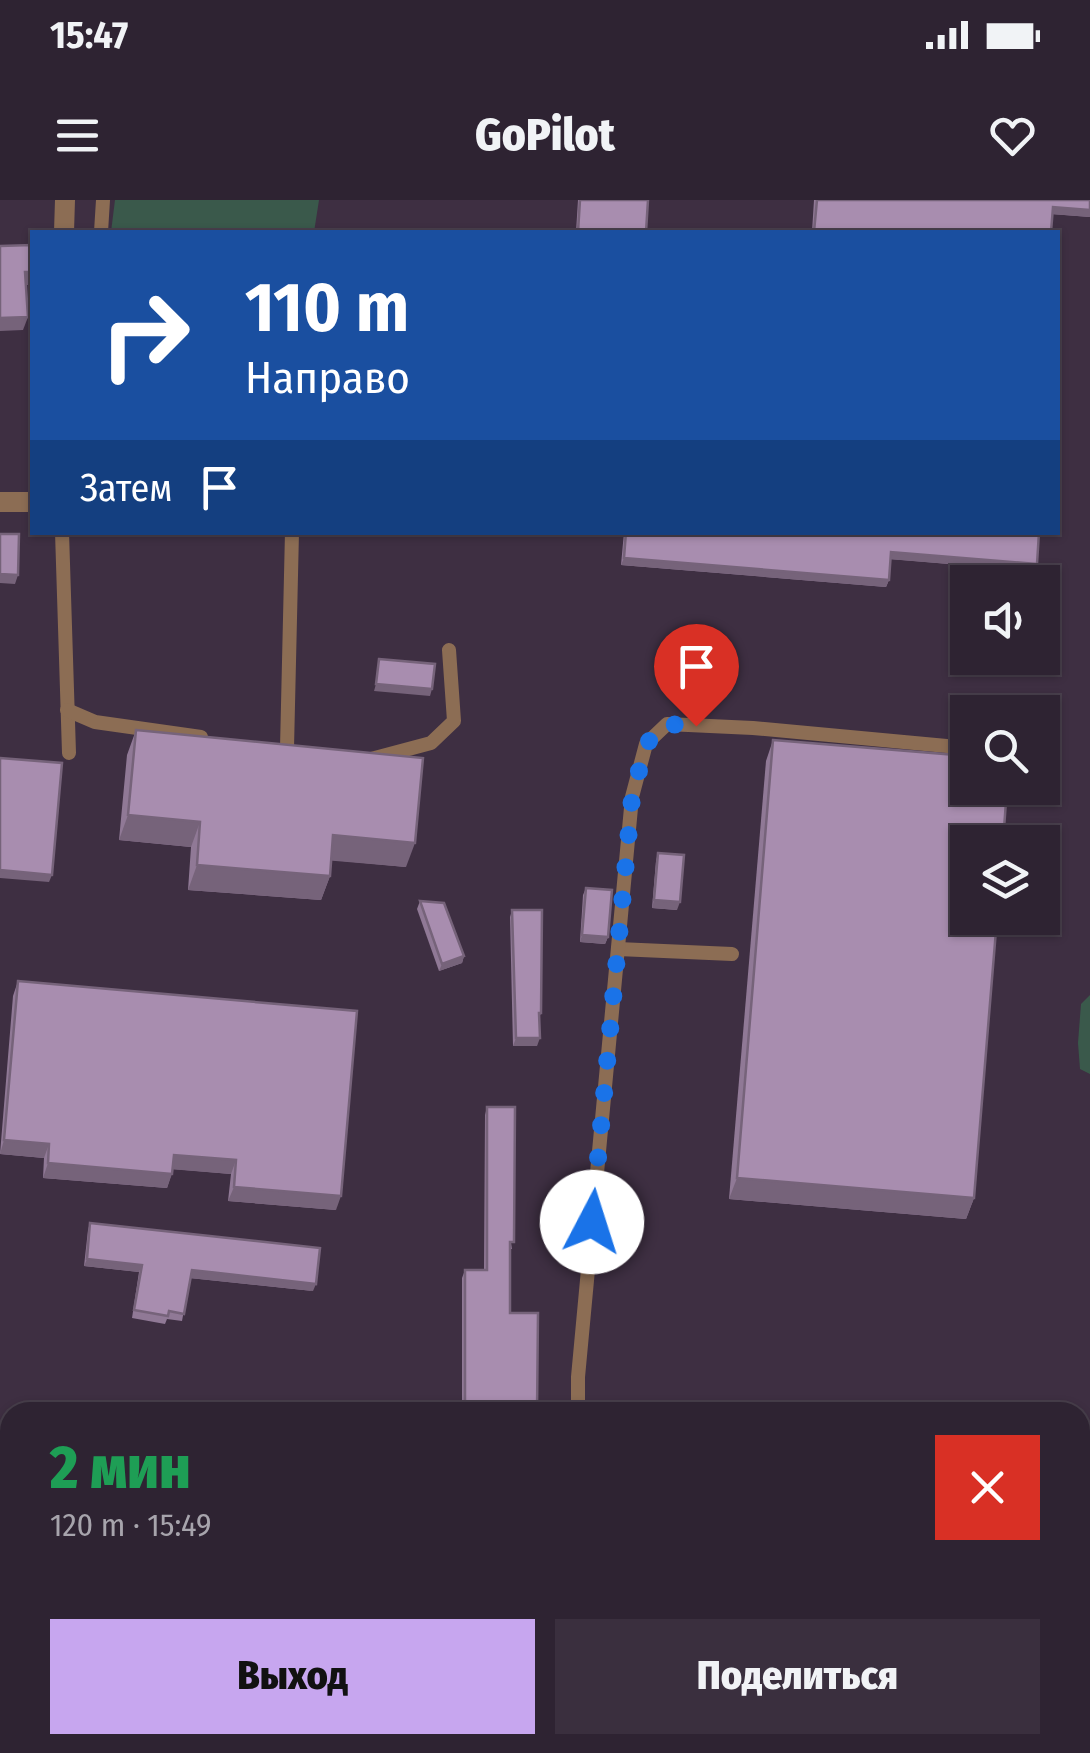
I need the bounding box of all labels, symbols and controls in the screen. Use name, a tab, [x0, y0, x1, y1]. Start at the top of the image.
text: 15:47	[50, 12, 128, 58]
icon: menu	[50, 108, 105, 163]
text: GoPilot	[475, 108, 615, 162]
icon: heart	[985, 108, 1040, 163]
text: 110 m	[245, 266, 409, 350]
icon: right	[80, 270, 210, 400]
text: Направо	[245, 351, 410, 405]
icon: arrive	[192, 460, 247, 515]
text: Затем	[80, 465, 172, 511]
map controls	[950, 565, 1060, 935]
button: sound	[950, 565, 1060, 675]
pin	[654, 624, 739, 727]
icon: arrive	[669, 639, 724, 694]
button: search	[950, 695, 1060, 805]
button: layers	[950, 825, 1060, 935]
position arrow	[540, 1170, 644, 1274]
text: 2 мин	[50, 1432, 191, 1504]
button: close	[935, 1435, 1040, 1540]
text: 120 m · 15:49	[50, 1506, 211, 1544]
button: Выход	[50, 1619, 535, 1734]
button: Поделиться	[555, 1619, 1040, 1734]

